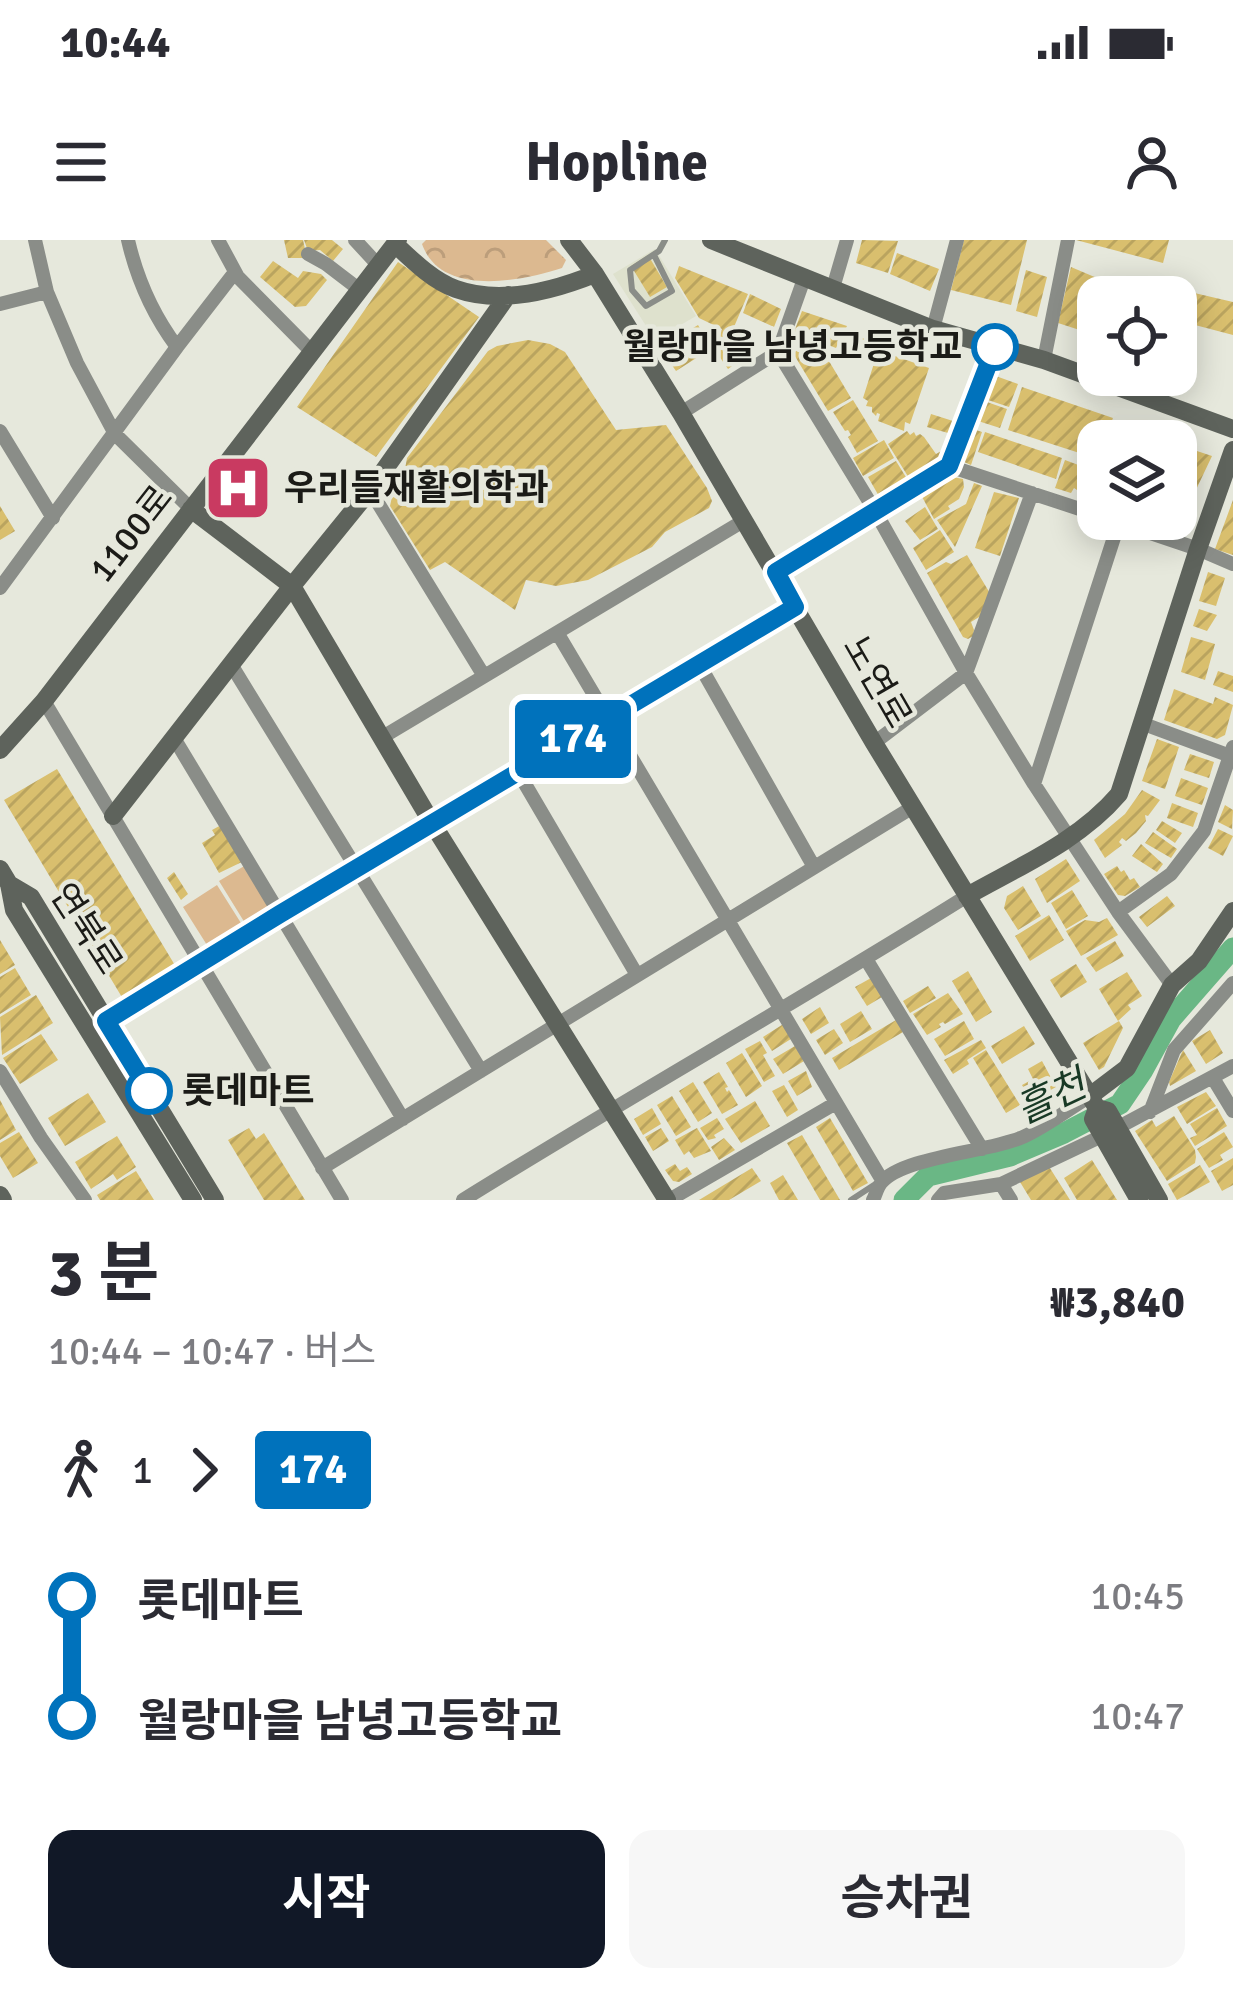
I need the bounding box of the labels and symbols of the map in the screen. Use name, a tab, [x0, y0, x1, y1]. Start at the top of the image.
place label: 월랑마을 남녕고등학교	[623, 325, 962, 370]
marker: 월랑마을 남녕고등학교	[973, 325, 1017, 369]
hospital icon: 우리들재활의학과	[203, 453, 273, 523]
place label: 우리들재활의학과	[284, 466, 549, 511]
street label: 1100로	[79, 476, 183, 592]
street label: 노연로	[833, 628, 921, 736]
line badge: 174	[504, 700, 642, 778]
street label: 연북로	[40, 875, 132, 983]
water label: 흘천	[1008, 1058, 1097, 1134]
marker: 롯데마트	[127, 1069, 171, 1113]
place label: 롯데마트	[182, 1069, 314, 1114]

